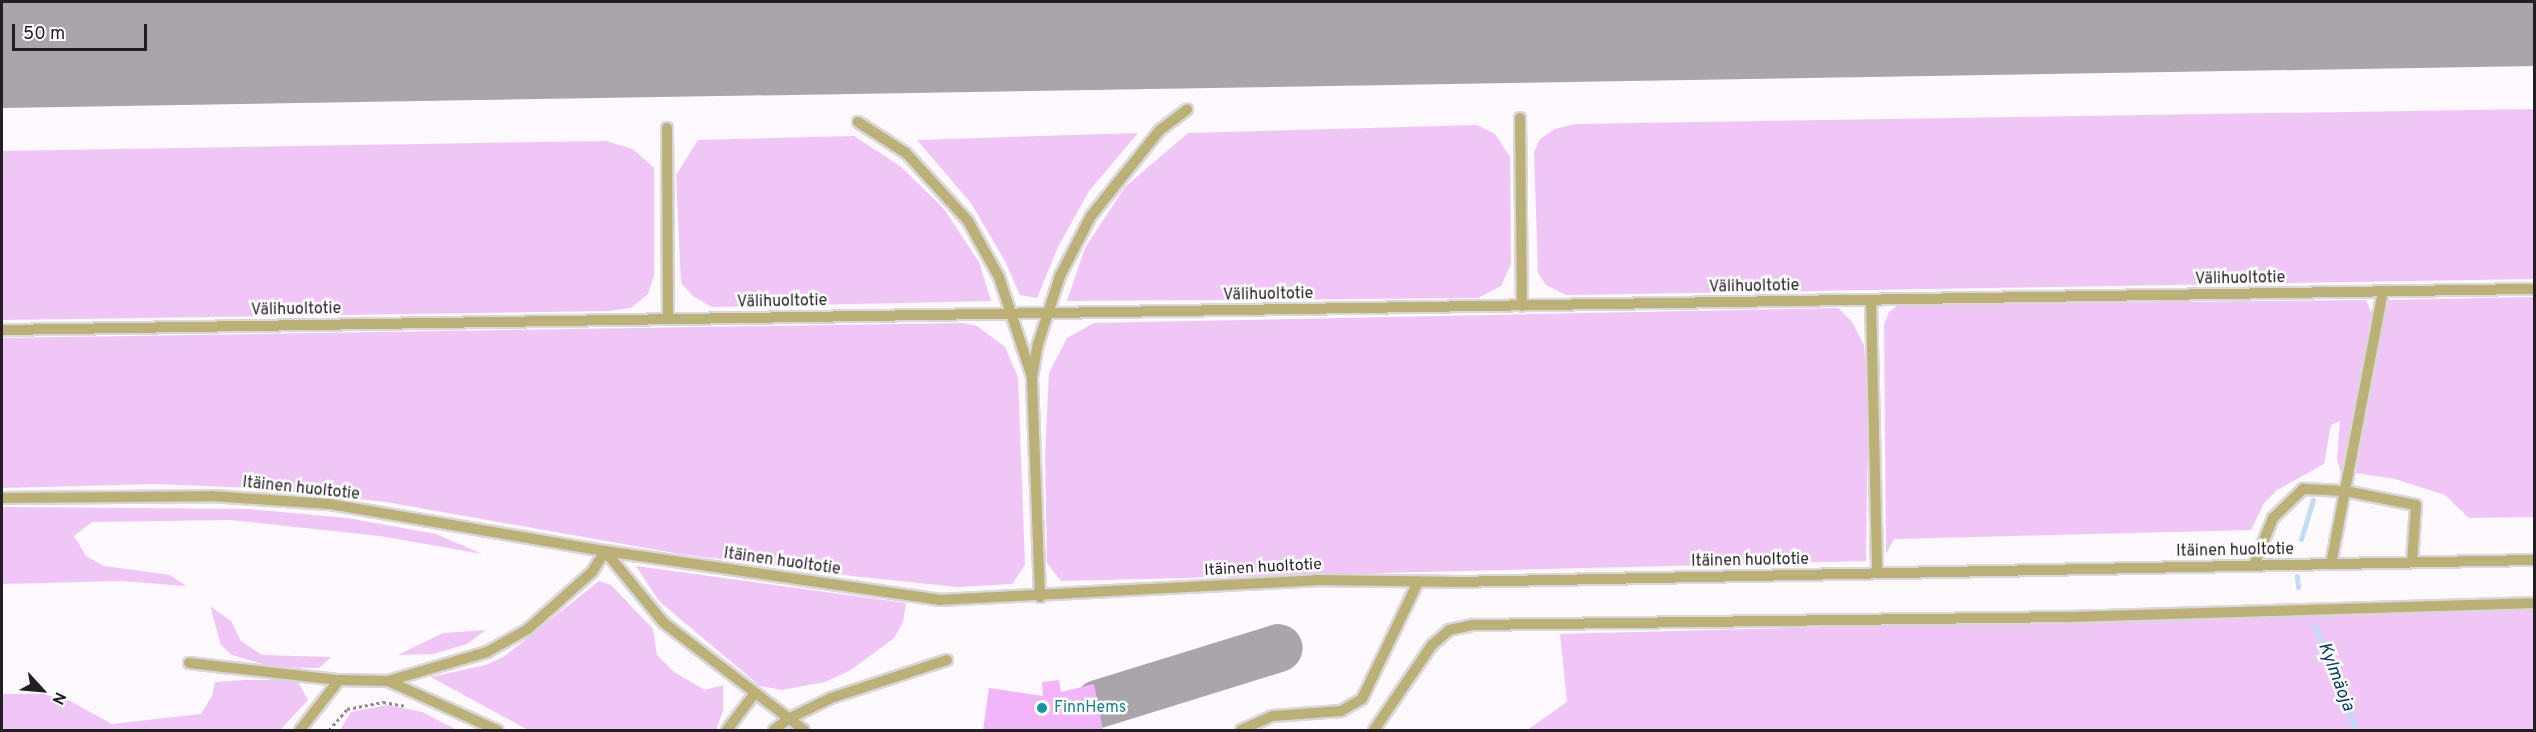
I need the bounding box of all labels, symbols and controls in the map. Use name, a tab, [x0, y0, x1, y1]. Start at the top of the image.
scale bar	[15, 12, 150, 50]
text: 50 m	[23, 23, 65, 46]
street label: Välihuoltotie	[2195, 269, 2285, 289]
street label: Välihuoltotie	[1709, 277, 1799, 297]
street label: Välihuoltotie	[1223, 285, 1313, 305]
street label: Välihuoltotie	[737, 292, 827, 312]
street label: Välihuoltotie	[251, 300, 341, 320]
street label: Itäinen huoltotie	[241, 473, 361, 505]
street label: Itäinen huoltotie	[2176, 540, 2294, 562]
street label: Itäinen huoltotie	[722, 544, 842, 580]
street label: Itäinen huoltotie	[1691, 550, 1809, 572]
street label: Itäinen huoltotie	[1204, 555, 1322, 581]
water label: Kylmäoja	[2312, 640, 2358, 714]
north arrow	[12, 660, 72, 720]
text: N	[47, 688, 70, 707]
place label: FinnHems	[1054, 698, 1126, 718]
marker: FinnHems	[1035, 701, 1049, 715]

